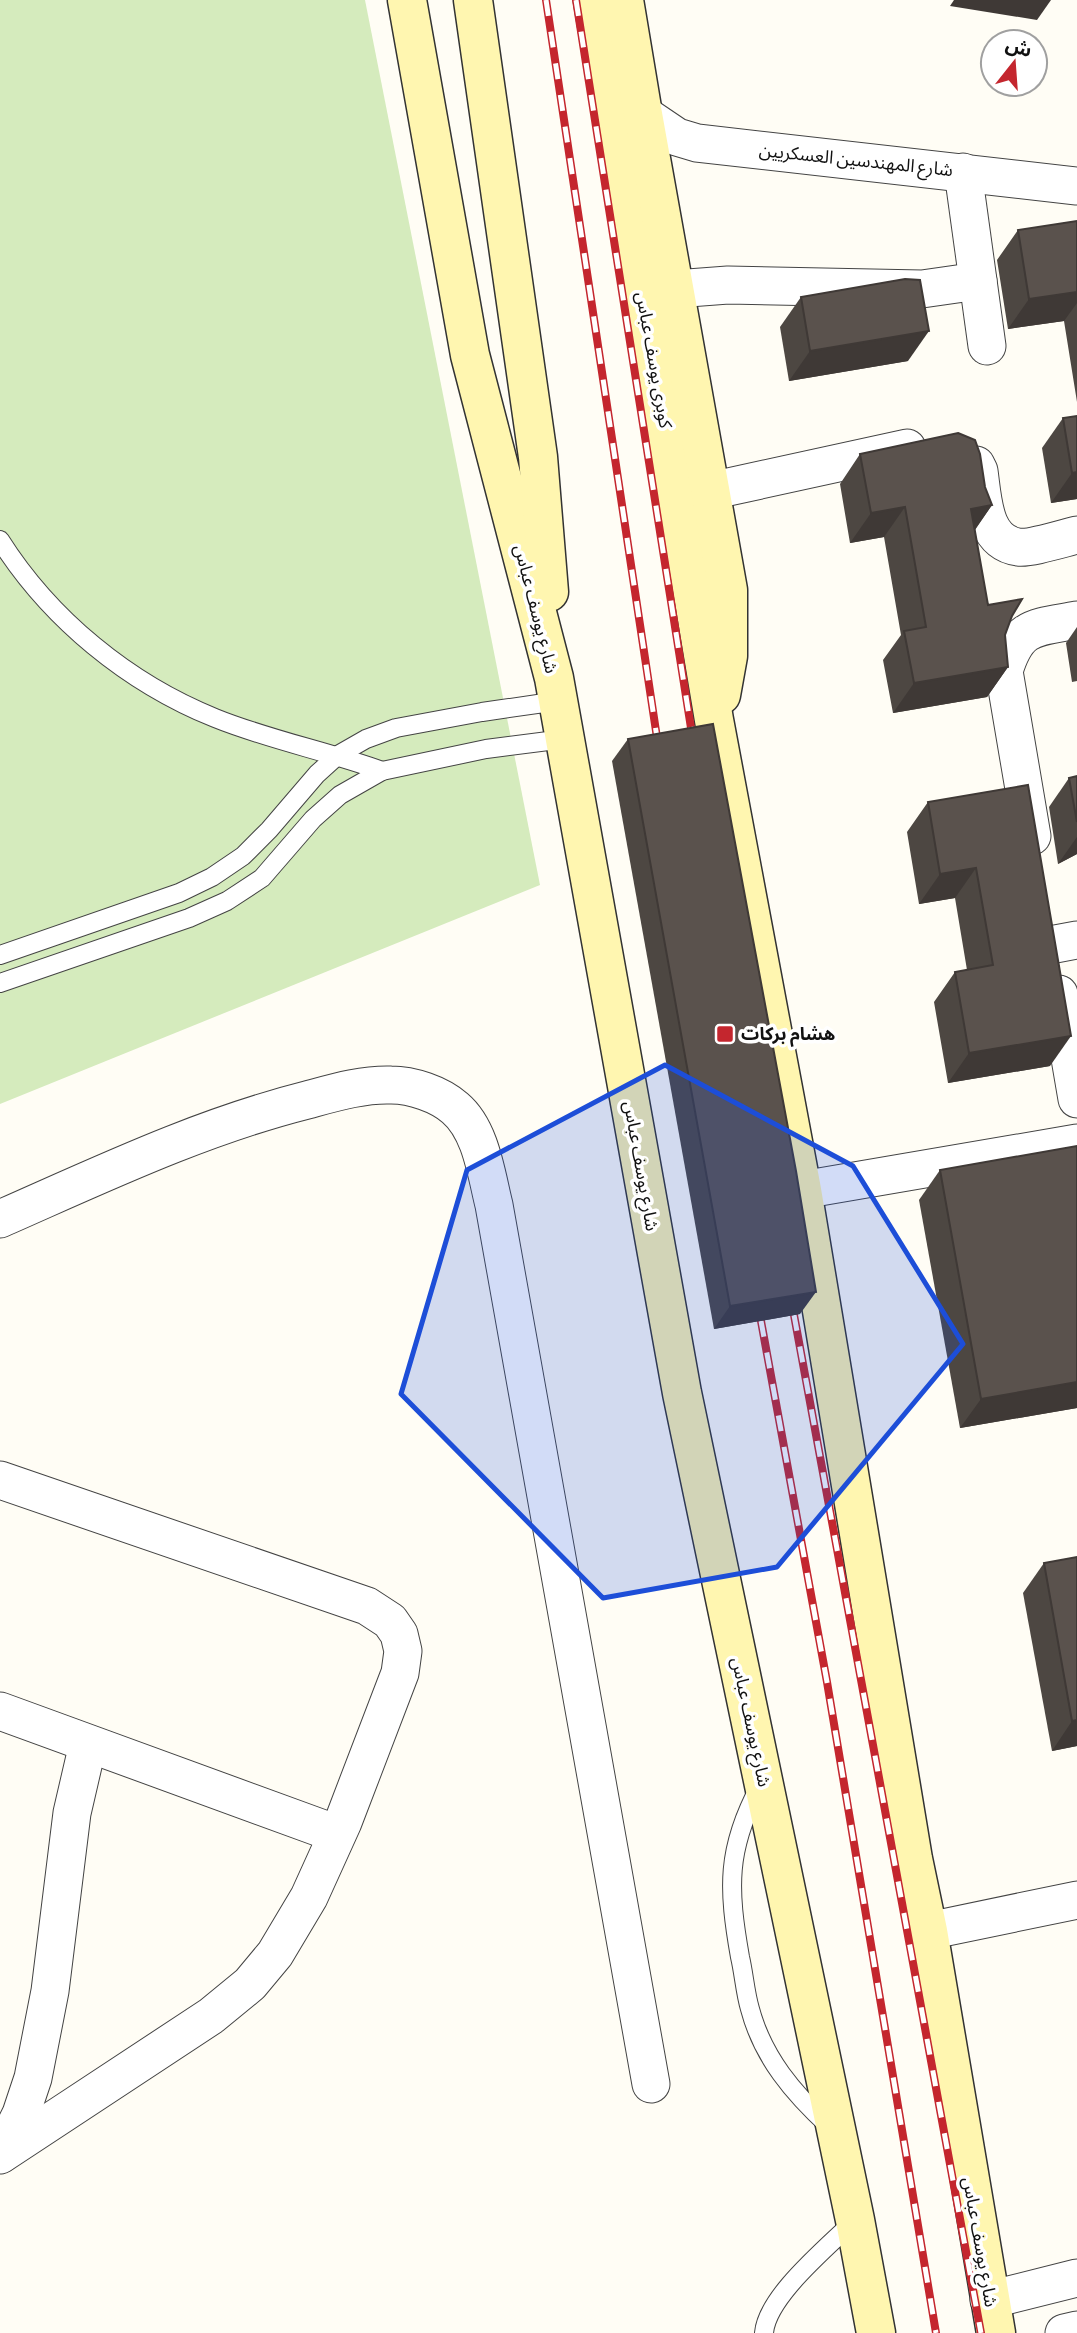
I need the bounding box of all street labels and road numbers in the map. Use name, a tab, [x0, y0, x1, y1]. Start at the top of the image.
street label: شارع المهندسين العسكريين	[758, 140, 954, 184]
street label: كوبرى يوسف عباس	[631, 290, 676, 431]
street label: شارع يوسف عباس	[506, 543, 562, 676]
street label: شارع يوسف عباس	[616, 1099, 662, 1233]
street label: شارع يوسف عباس	[724, 1655, 774, 1789]
street label: شارع يوسف عباس	[955, 2175, 1001, 2309]

